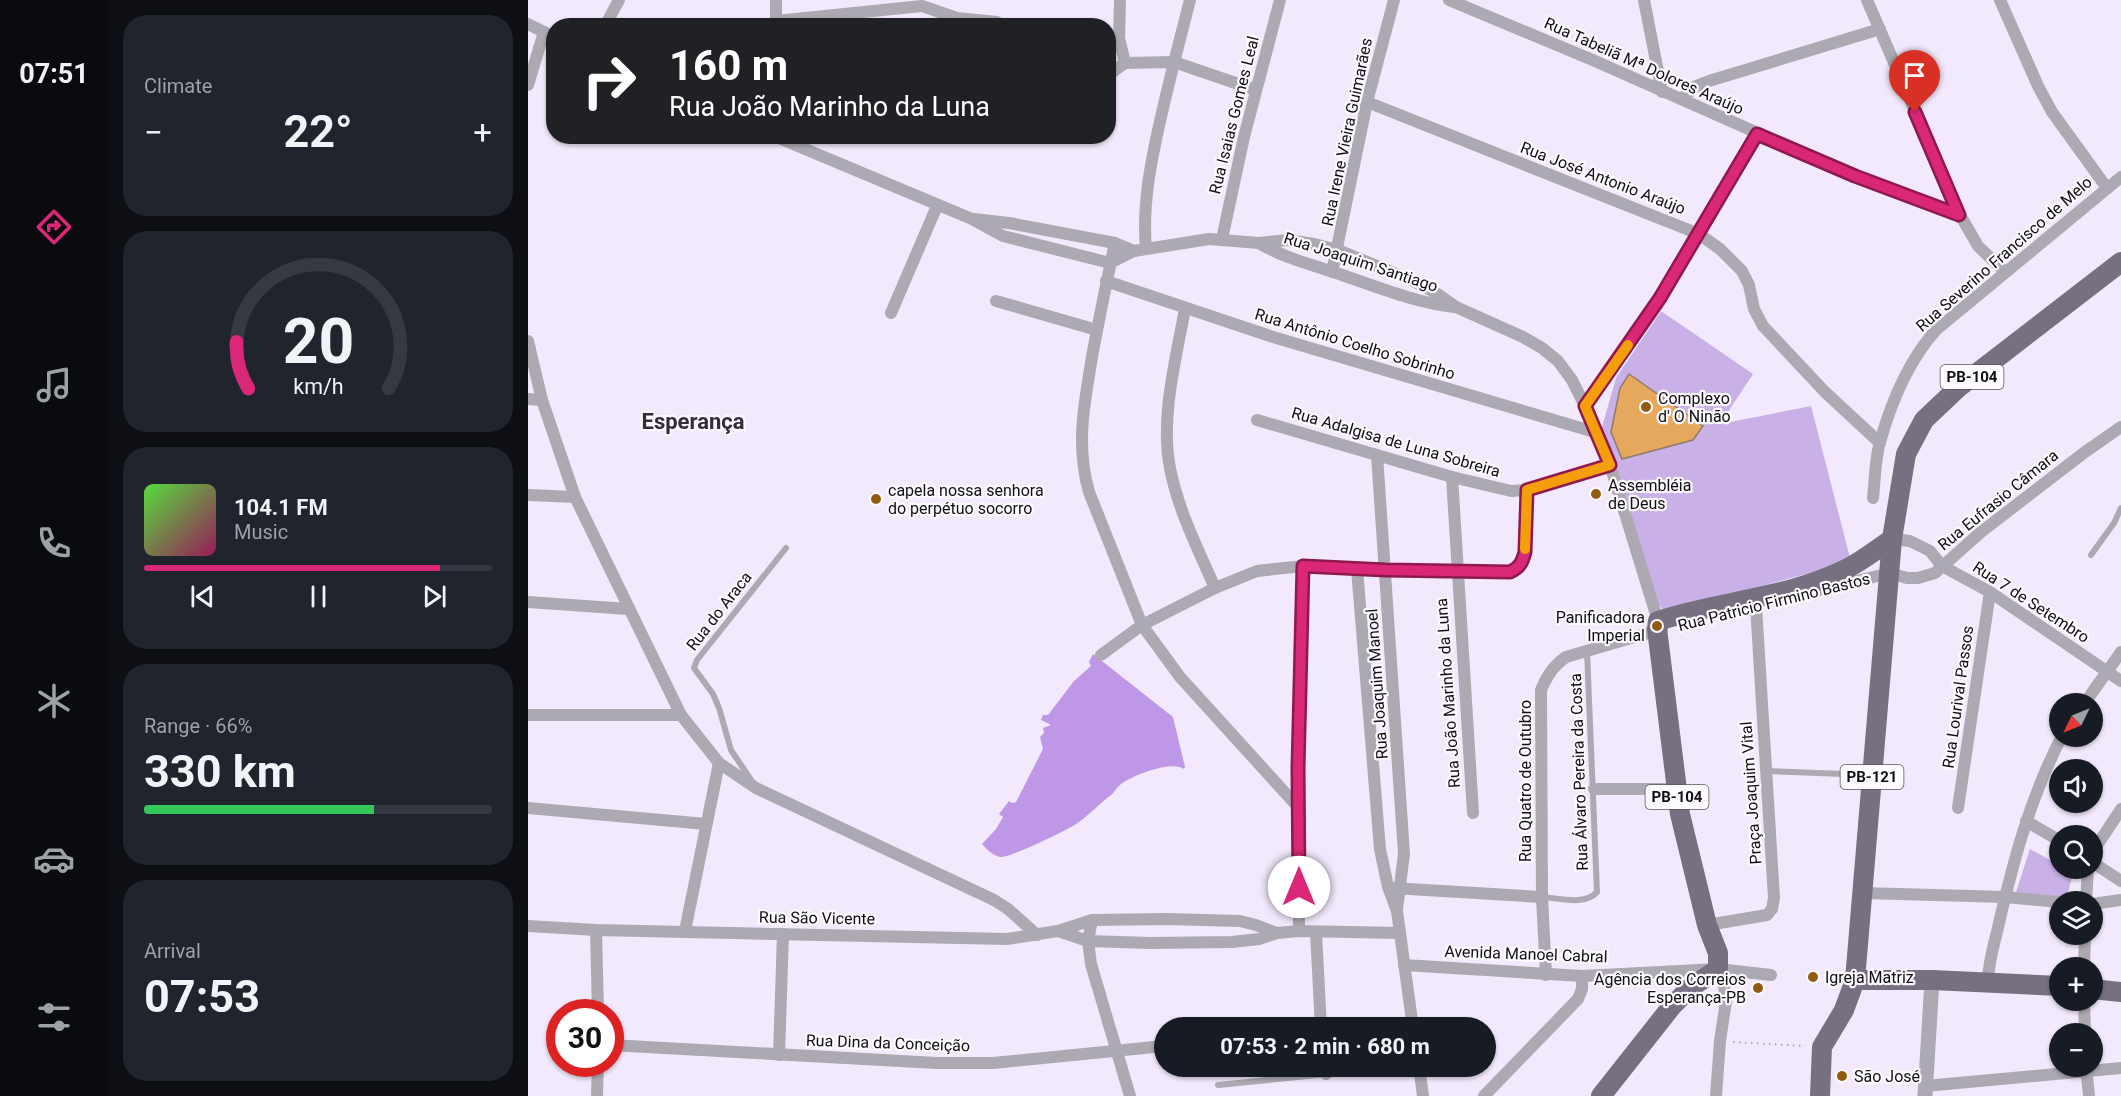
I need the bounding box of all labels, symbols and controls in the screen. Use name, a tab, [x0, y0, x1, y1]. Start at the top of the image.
street label: Rua Tabeliã Mª Dolores Araújo	[1541, 13, 1747, 119]
street label: Rua Isaias Gomes Leal	[1205, 34, 1263, 196]
street label: Rua Irene Vieira Guimarães	[1318, 36, 1376, 228]
text: 160 m	[669, 41, 788, 90]
icon: right	[570, 42, 648, 120]
pin	[1889, 50, 1940, 112]
text: 07:51	[19, 58, 89, 90]
icon: arrive	[1898, 59, 1931, 92]
text: Climate	[144, 74, 212, 98]
text: Rua João Marinho da Luna	[669, 91, 990, 123]
text: 22°	[283, 105, 353, 158]
text: −	[144, 113, 163, 152]
text: +	[473, 113, 492, 152]
street label: Rua José Antonio Araújo	[1518, 138, 1688, 218]
street label: Rua Severino Francisco de Melo	[1912, 172, 2096, 336]
icon: directions	[33, 206, 75, 248]
street label: Rua Joaquim Santiago	[1282, 228, 1440, 296]
street label: Rua Antônio Coelho Sobrinho	[1253, 304, 1457, 384]
text: 20	[282, 305, 354, 378]
icon: music	[33, 364, 75, 406]
road number: PB-104	[1940, 365, 2004, 389]
text: km/h	[293, 374, 343, 399]
place label: Complexo d' O Ninão	[1658, 389, 1731, 426]
marker: Complexo d' O Ninão	[1639, 400, 1653, 414]
street label: Rua Adalgisa de Luna Sobreira	[1289, 403, 1503, 481]
district label: Esperança	[642, 409, 745, 434]
street label: Rua Eufrasio Câmara	[1934, 446, 2062, 554]
place label: Assembléia de Deus	[1608, 476, 1691, 513]
place label: capela nossa senhora do perpétuo socorro	[888, 481, 1044, 518]
marker: Assembléia de Deus	[1589, 487, 1603, 501]
marker: capela nossa senhora do perpétuo socorro	[869, 492, 883, 506]
text: 104.1 FM	[234, 495, 328, 520]
text: Music	[234, 520, 288, 544]
icon: phone	[33, 522, 75, 564]
street label: Rua 7 de Setembro	[1969, 557, 2093, 647]
street label: Rua do Araca	[682, 568, 756, 654]
street label: Rua Patricio Firmino Bastos	[1676, 569, 1872, 635]
icon: previous	[186, 580, 219, 613]
icon: pause	[302, 580, 335, 613]
icon: next	[418, 580, 451, 613]
street label: Rua João Marinho da Luna	[1432, 597, 1464, 789]
street label: Rua Joaquim Manoel	[1362, 608, 1392, 760]
place label: Panificadora Imperial	[1556, 608, 1645, 645]
marker: Panificadora Imperial	[1650, 619, 1664, 633]
street label: Rua Lourival Passos	[1939, 624, 1977, 770]
street label: Rua Álvaro Pereira da Costa	[1566, 673, 1592, 871]
icon: climate	[33, 680, 75, 722]
north arrow	[2049, 693, 2103, 747]
map controls	[2049, 693, 2103, 1077]
street label: Rua Quatro de Outubro	[1516, 700, 1535, 862]
text: Range · 66%	[144, 714, 252, 738]
street label: Praça Joaquim Vital	[1737, 721, 1765, 865]
text: 330 km	[144, 745, 296, 798]
button: sound	[2049, 759, 2103, 813]
road number: PB-121	[1840, 765, 1904, 789]
road number: PB-104	[1646, 785, 1708, 809]
button: search	[2049, 825, 2103, 879]
icon: car	[33, 838, 75, 880]
position arrow	[1267, 855, 1331, 919]
button: layers	[2049, 891, 2103, 945]
street label: Rua São Vicente	[759, 907, 875, 929]
text: Arrival	[144, 939, 201, 963]
street label: Avenida Manoel Cabral	[1444, 942, 1608, 966]
button: +	[2049, 957, 2103, 1011]
place label: Igreja Matriz	[1825, 968, 1914, 987]
text: 07:53	[144, 970, 260, 1023]
place label: Agência dos Correios Esperança-PB	[1594, 970, 1746, 1007]
marker: Igreja Matriz	[1806, 970, 1820, 984]
marker: Agência dos Correios Esperança-PB	[1751, 981, 1765, 995]
icon: filters	[33, 996, 75, 1038]
speed limit sign: 30	[546, 999, 624, 1077]
button: −	[2049, 1023, 2103, 1077]
street label: Rua Dina da Conceição	[806, 1031, 970, 1055]
text: 07:53 · 2 min · 680 m	[1220, 1034, 1430, 1059]
place label: São José	[1854, 1067, 1920, 1086]
marker: São José	[1835, 1069, 1849, 1083]

